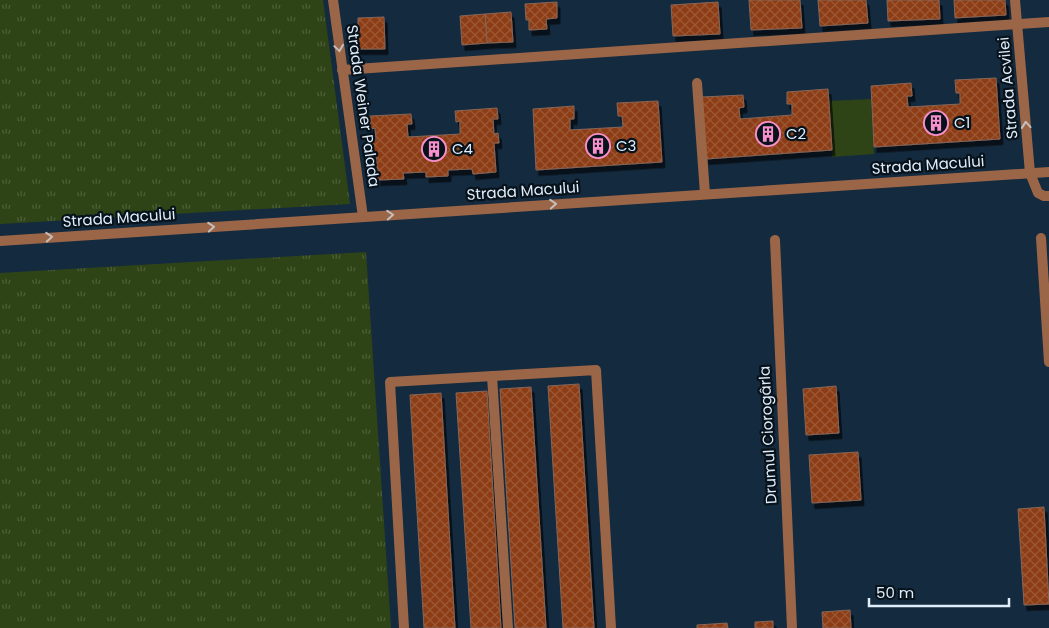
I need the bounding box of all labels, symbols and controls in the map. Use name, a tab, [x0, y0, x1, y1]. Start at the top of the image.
street label: Strada Weiner Palada	[342, 24, 385, 188]
street label: Strada Acvilei	[993, 36, 1022, 140]
one-way arrow	[334, 44, 344, 53]
building icon: C1	[923, 110, 949, 136]
place label: C1	[954, 112, 970, 133]
one-way arrow	[1021, 120, 1032, 128]
building icon: C2	[755, 121, 781, 147]
place label: C2	[786, 123, 806, 144]
building icon: C3	[585, 133, 611, 159]
place label: C3	[616, 135, 636, 156]
building icon: C4	[421, 136, 447, 162]
place label: C4	[452, 138, 473, 159]
street label: Strada Macului	[871, 150, 985, 179]
street label: Strada Macului	[466, 176, 580, 205]
one-way arrow	[549, 199, 557, 210]
street label: Strada Macului	[62, 203, 176, 232]
one-way arrow	[387, 209, 395, 220]
one-way arrow	[207, 221, 215, 232]
one-way arrow	[45, 232, 53, 243]
street label: Drumul Ciorogârla	[753, 365, 782, 505]
scale bar	[869, 576, 1009, 608]
text: 50 m	[876, 582, 914, 603]

